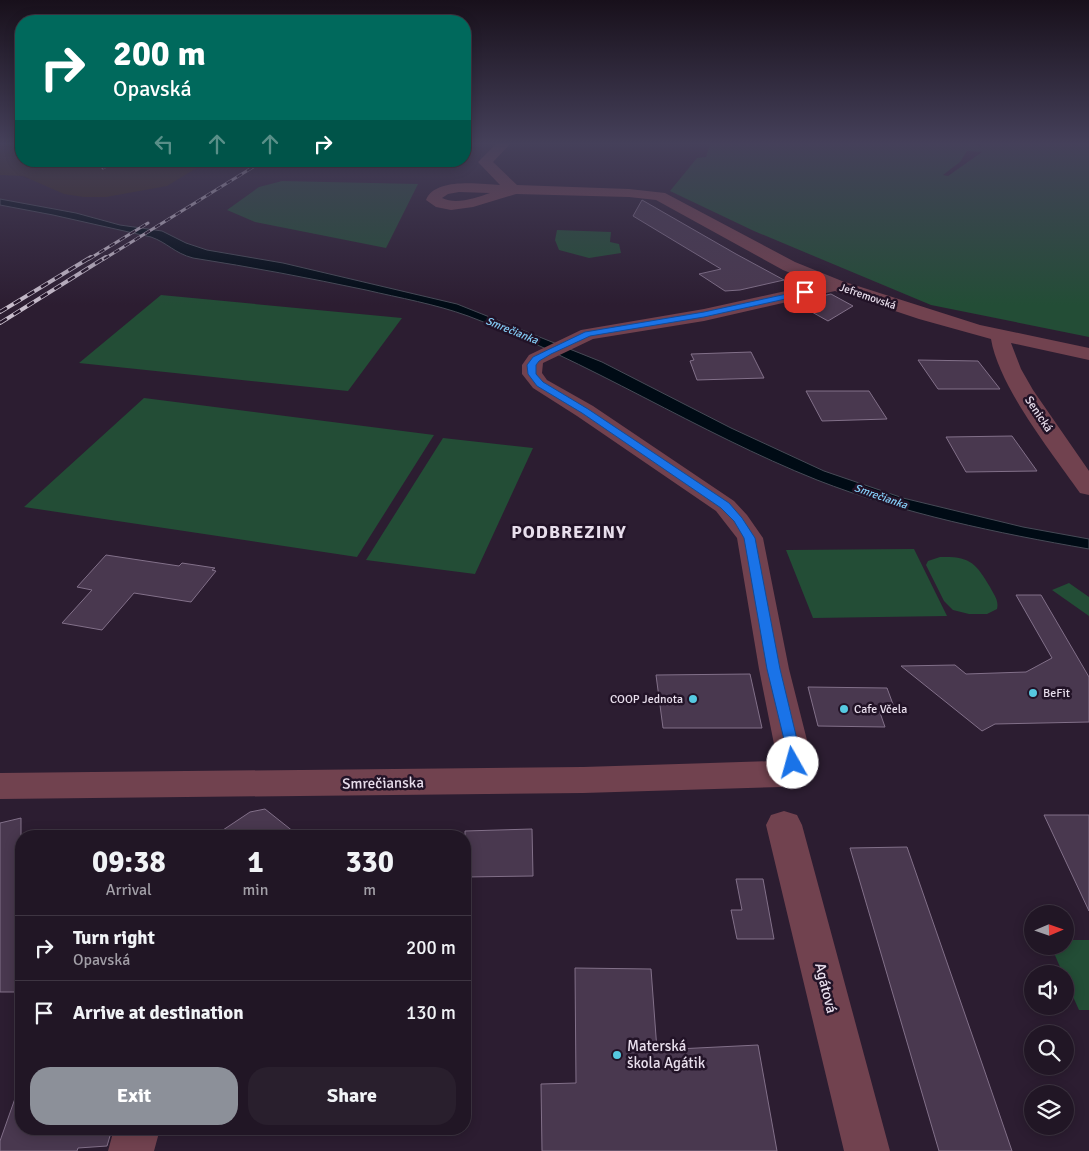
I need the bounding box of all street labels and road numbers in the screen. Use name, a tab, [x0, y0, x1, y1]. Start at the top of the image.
street label: Jefremovská	[838, 281, 898, 312]
street label: Senická	[1021, 393, 1056, 435]
street label: Smrečianska	[342, 773, 424, 793]
street label: Agátová	[811, 961, 841, 1015]

